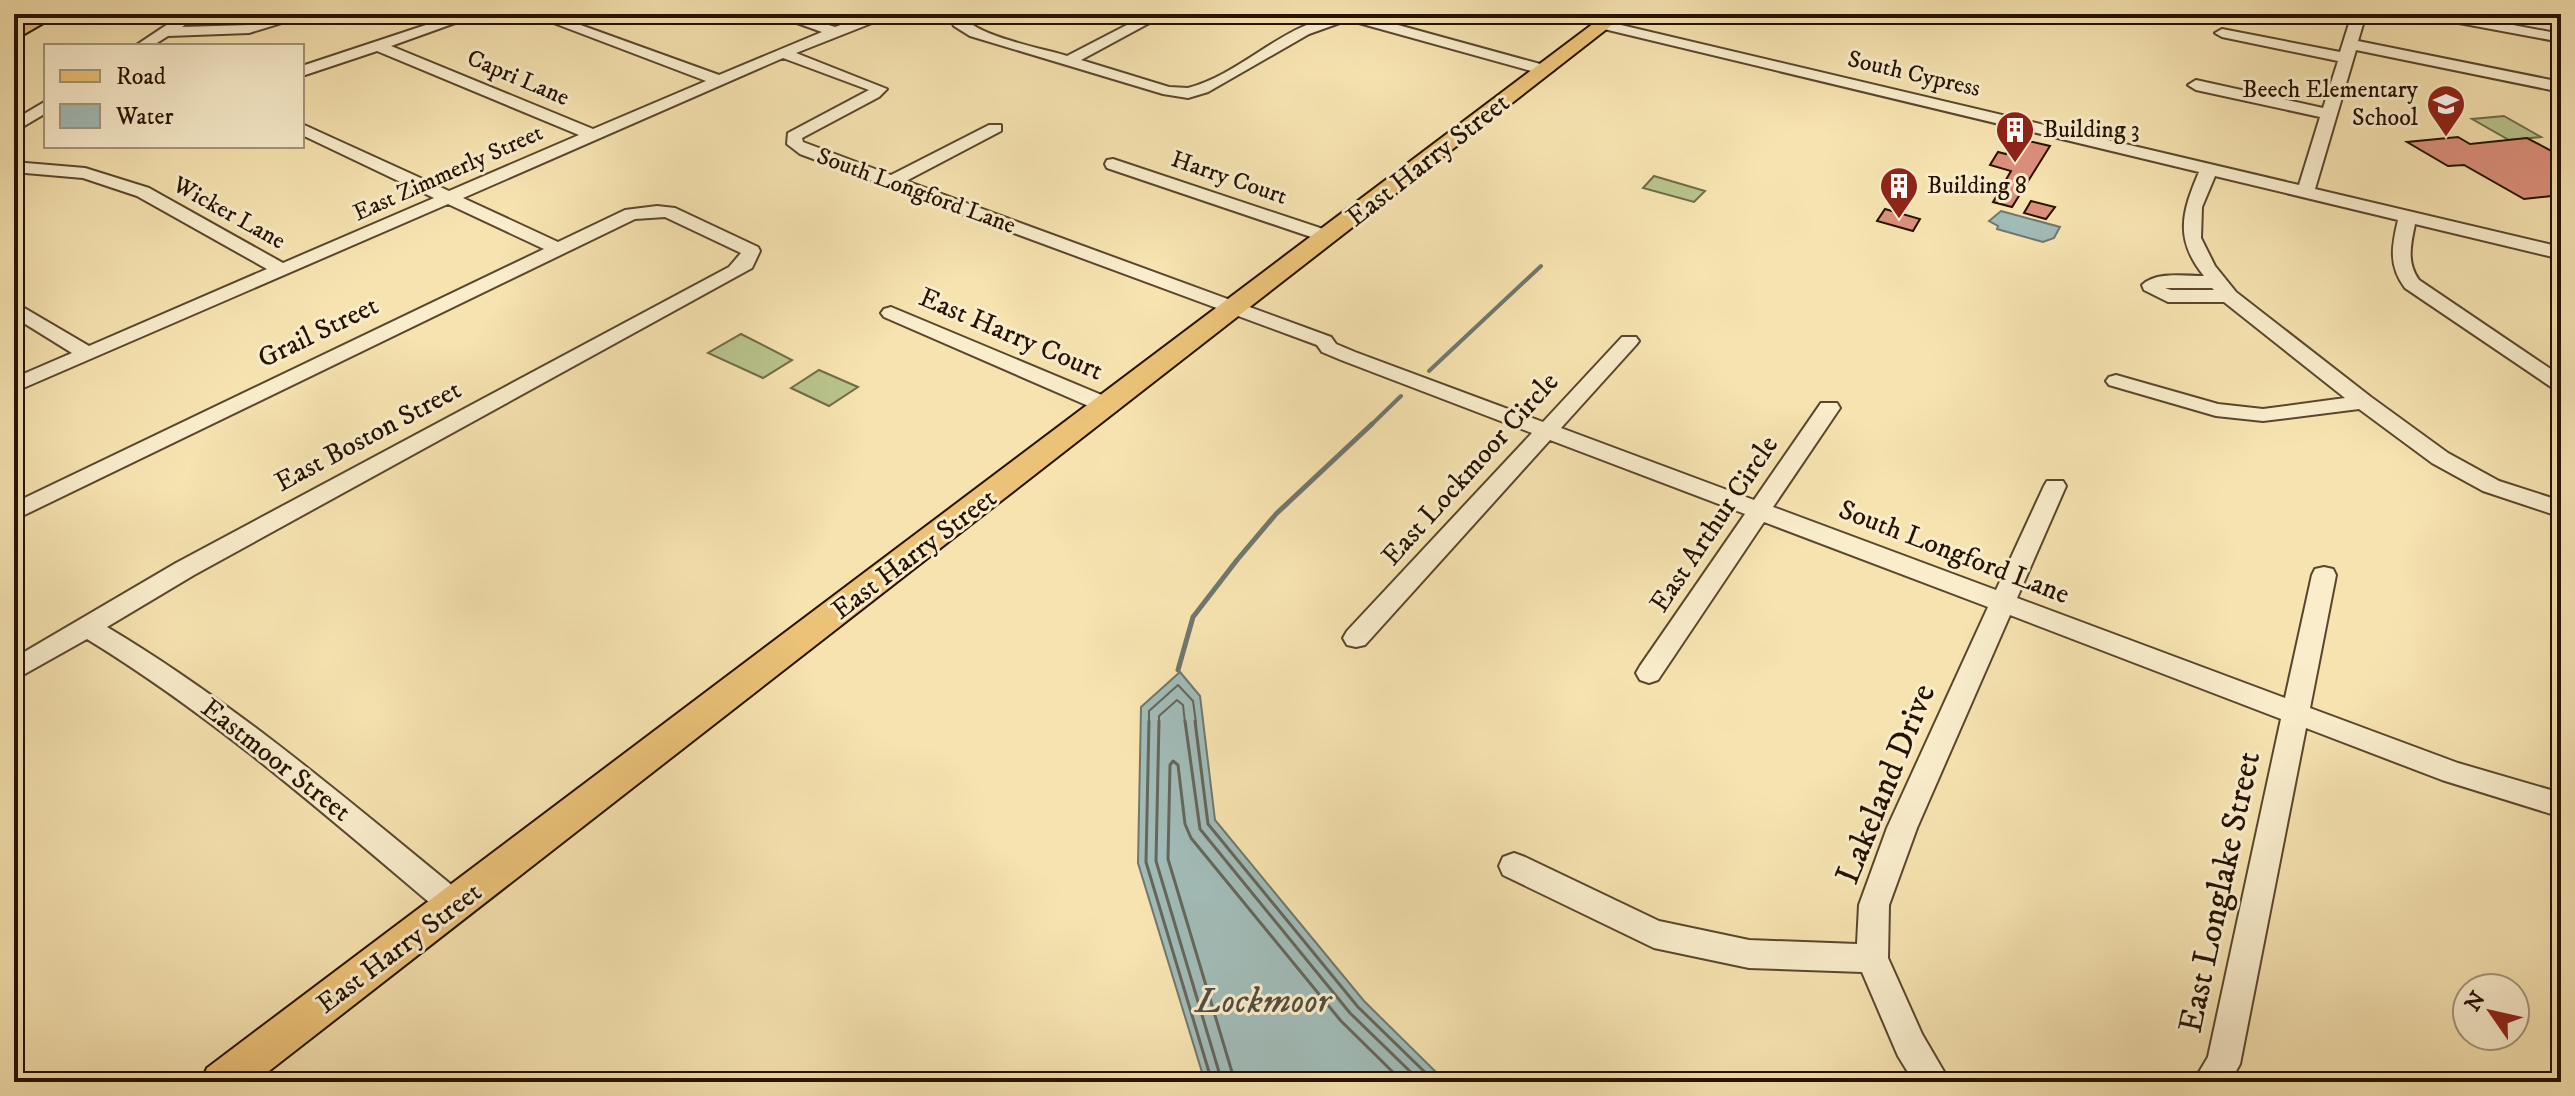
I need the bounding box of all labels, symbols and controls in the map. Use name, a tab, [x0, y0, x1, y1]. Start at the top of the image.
street label: Capri Lane	[462, 43, 574, 113]
legend	[44, 44, 304, 148]
street label: South Cypress	[1845, 44, 1983, 104]
text: Road	[116, 62, 166, 92]
place label: Beech Elementary School	[2242, 75, 2419, 133]
school or university icon: Beech Elementary School	[2425, 83, 2467, 138]
street label: East Harry Street	[1339, 85, 1517, 235]
text: Water	[115, 102, 173, 132]
building icon: Building 3	[1994, 109, 2036, 164]
place label: Building 3	[2043, 115, 2140, 145]
street label: East Zimmerly Street	[348, 118, 548, 228]
street label: South Longford Lane	[812, 141, 1020, 241]
street label: Harry Court	[1167, 144, 1291, 212]
building icon: Building 8	[1878, 165, 1920, 220]
street label: Wicker Lane	[167, 169, 291, 256]
place label: Building 8	[1927, 171, 2027, 201]
street label: East Harry Court	[914, 279, 1108, 389]
street label: Grail Street	[252, 288, 384, 376]
street label: East Lockmoor Circle	[1374, 365, 1566, 573]
street label: East Boston Street	[269, 372, 467, 500]
street label: East Arthur Circle	[1642, 429, 1786, 619]
street label: East Harry Street	[824, 480, 1004, 627]
street label: South Longford Lane	[1834, 492, 2074, 612]
street label: Lakeland Drive	[1827, 678, 1945, 890]
street label: Eastmoor Street	[194, 691, 358, 829]
street label: East Longlake Street	[2170, 747, 2270, 1036]
street label: East Harry Street	[309, 874, 489, 1021]
north arrow	[2451, 972, 2531, 1052]
water label: Lockmoor	[1194, 979, 1334, 1024]
text: N	[2459, 987, 2492, 1017]

